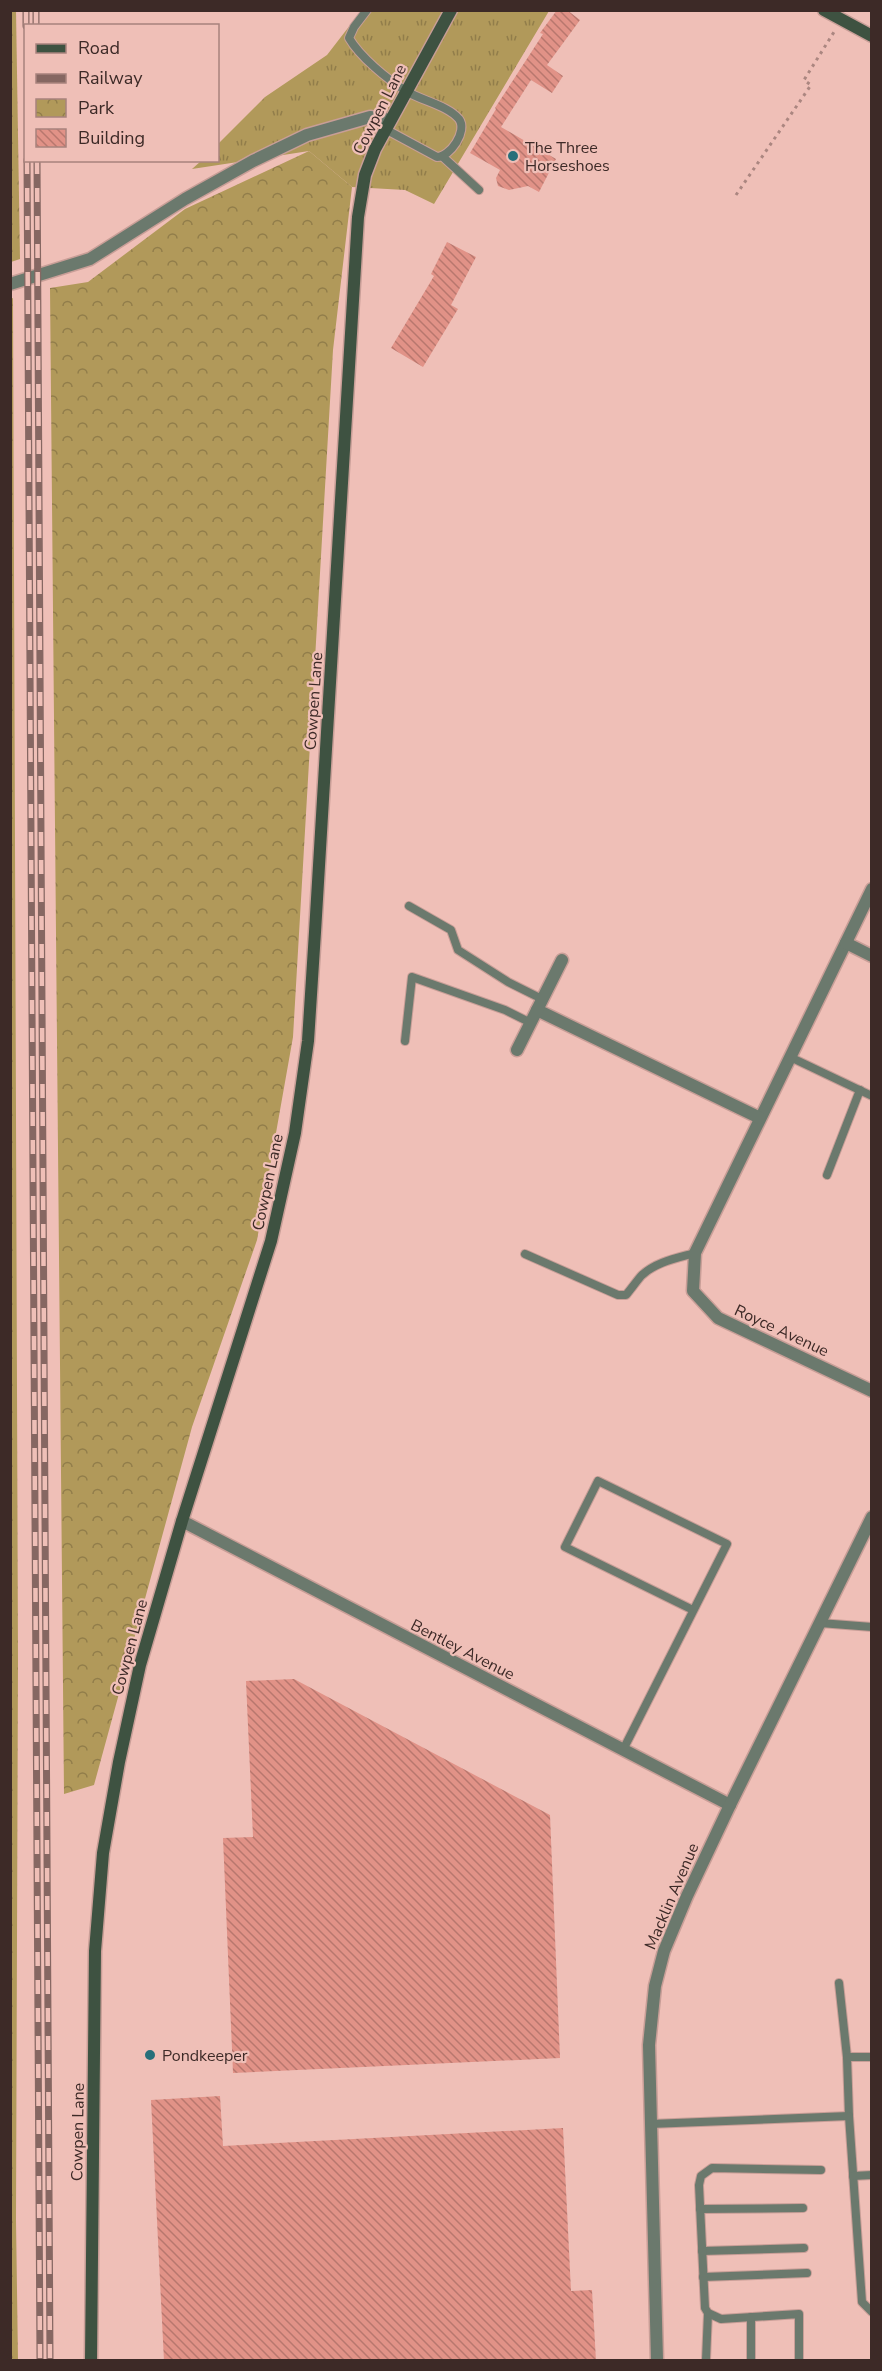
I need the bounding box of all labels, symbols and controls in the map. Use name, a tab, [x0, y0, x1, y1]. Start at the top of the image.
legend	[24, 24, 219, 162]
text: Road	[78, 36, 120, 60]
street label: Cowpen Lane	[348, 61, 412, 158]
text: Railway	[78, 66, 143, 90]
text: Park	[78, 96, 115, 120]
text: Building	[78, 126, 145, 150]
place label: The Three Horseshoes	[525, 137, 610, 177]
marker: The Three Horseshoes	[506, 149, 520, 163]
street label: Cowpen Lane	[300, 651, 328, 751]
street label: Cowpen Lane	[247, 1132, 289, 1233]
street label: Royce Avenue	[731, 1299, 832, 1362]
street label: Cowpen Lane	[107, 1597, 153, 1698]
street label: Bentley Avenue	[407, 1614, 518, 1686]
street label: Macklin Avenue	[640, 1840, 704, 1953]
place label: Pondkeeper	[162, 2045, 248, 2067]
marker: Pondkeeper	[143, 2048, 157, 2062]
street label: Cowpen Lane	[66, 2083, 90, 2181]

